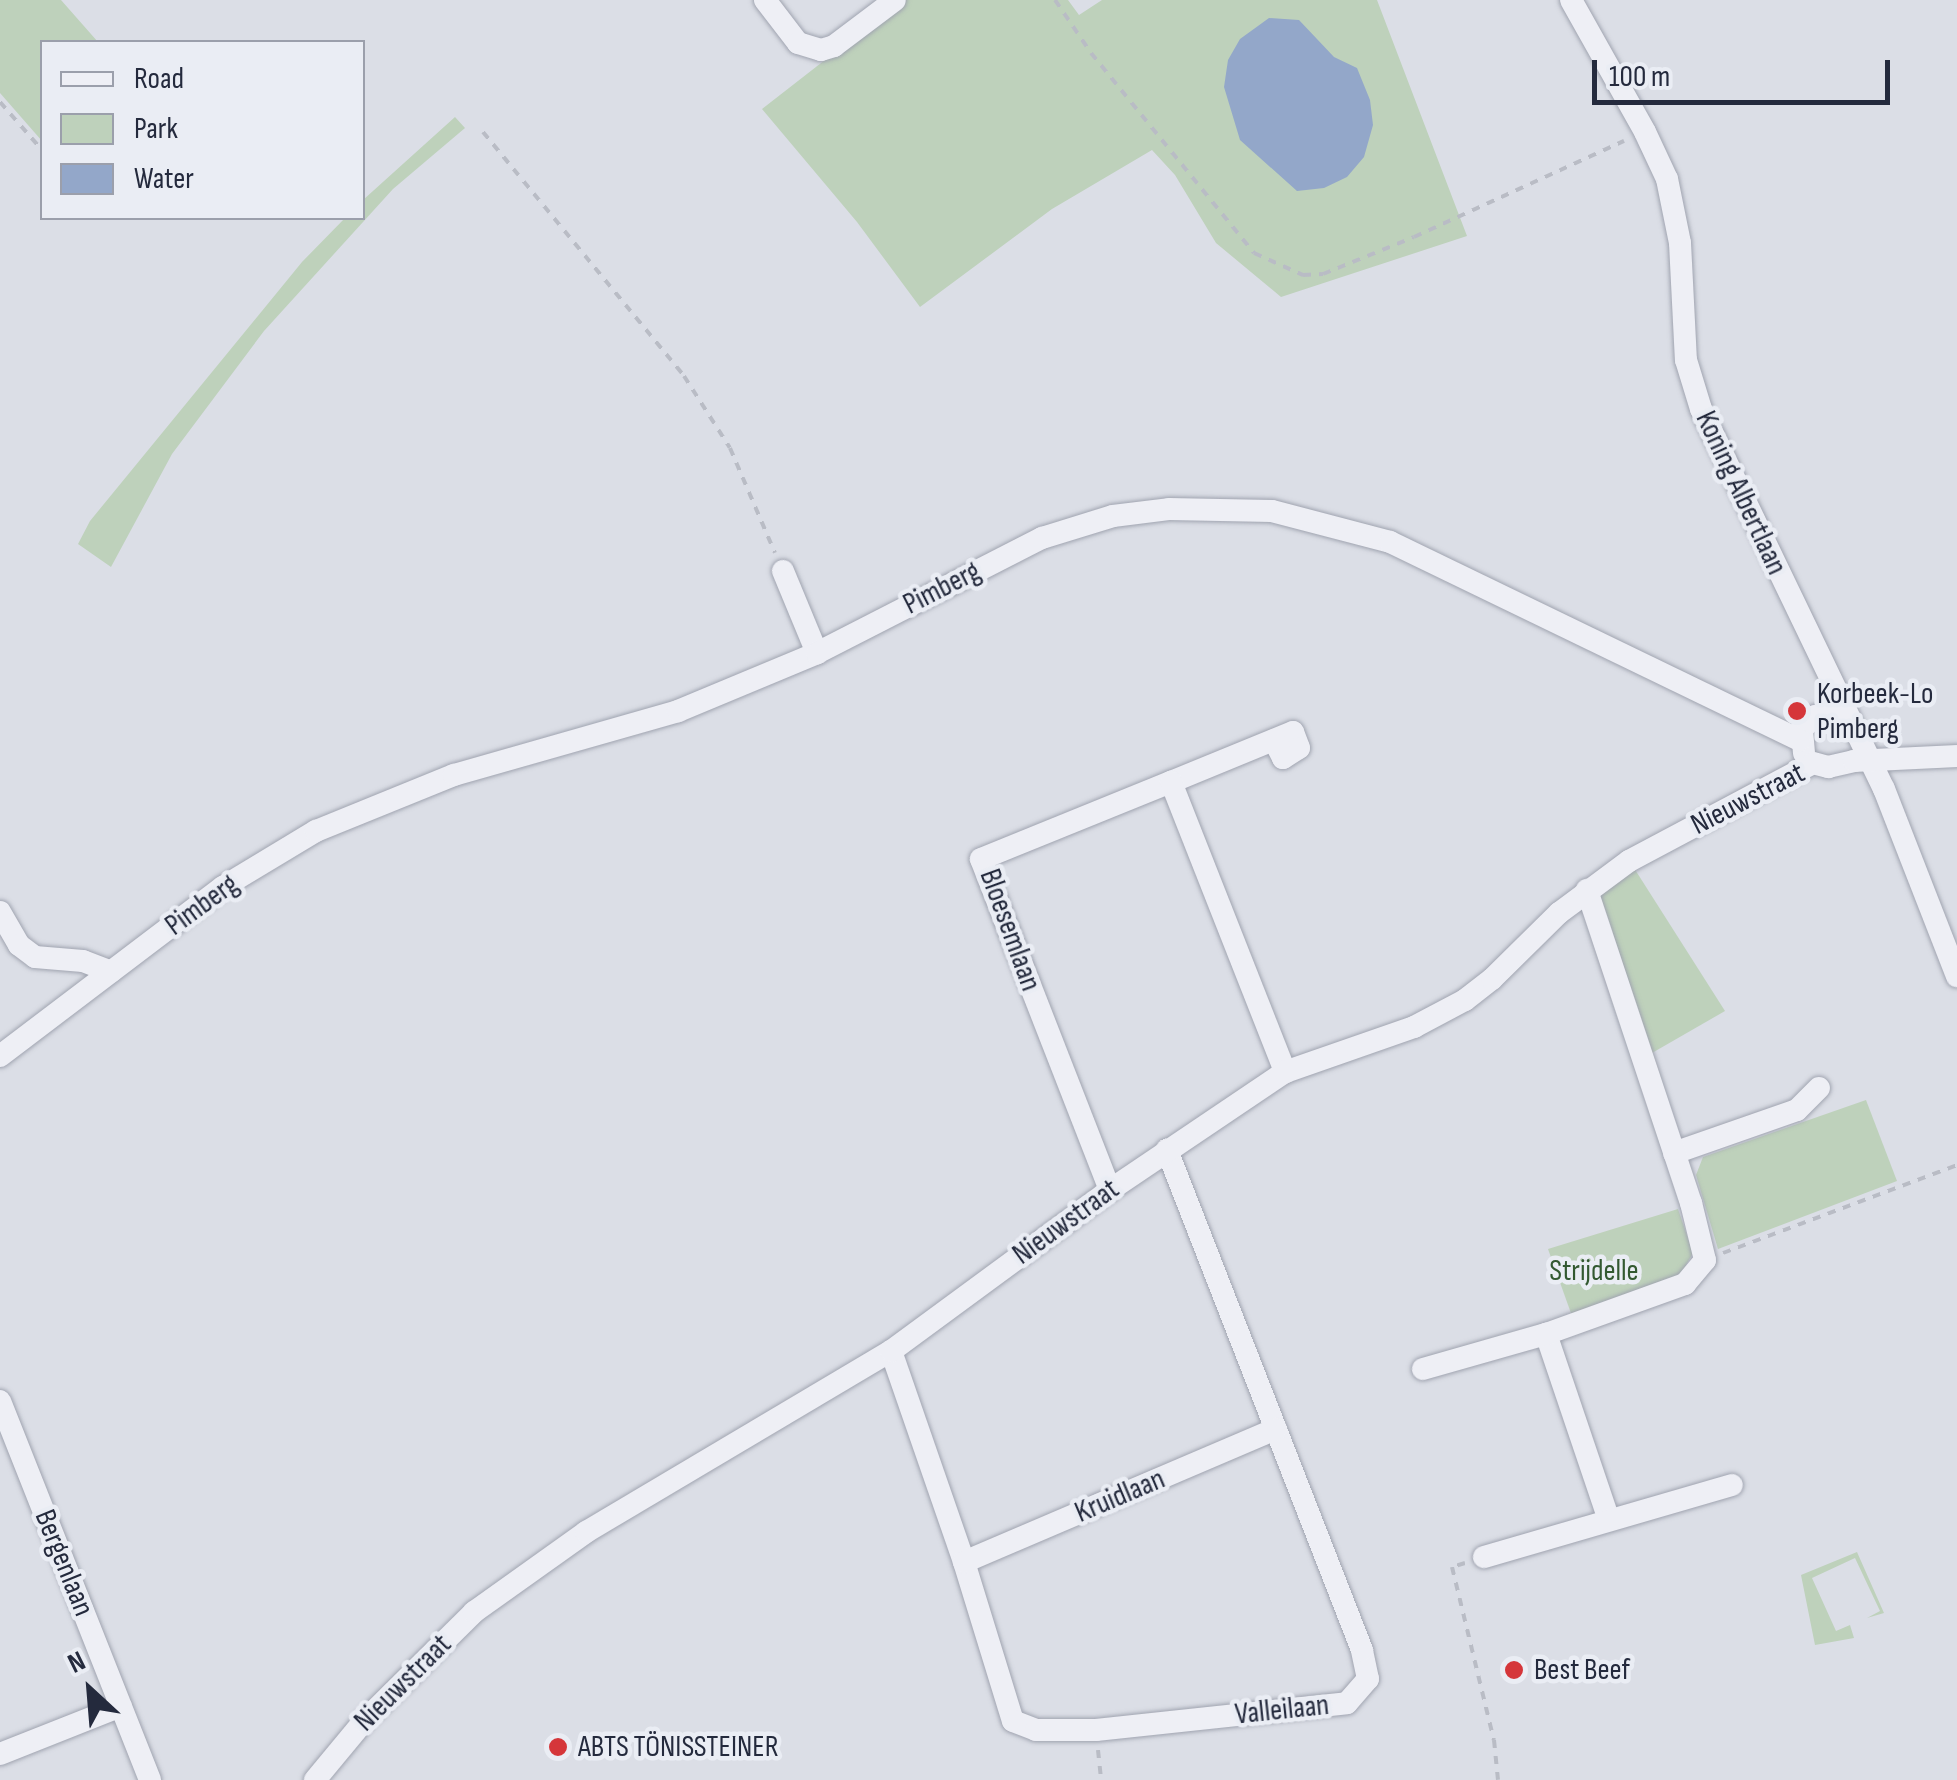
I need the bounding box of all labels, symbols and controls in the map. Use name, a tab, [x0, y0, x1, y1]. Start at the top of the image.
legend	[40, 40, 365, 220]
scale bar	[1597, 40, 1894, 102]
text: 100 m	[1609, 59, 1670, 95]
text: Road	[134, 61, 184, 97]
text: Park	[134, 111, 178, 147]
text: Water	[134, 161, 194, 197]
street label: Koning Albertlaan	[1687, 405, 1795, 581]
street label: Pimberg	[897, 553, 987, 623]
place label: Korbeek-Lo Pimberg	[1817, 676, 1933, 746]
marker: Korbeek-Lo Pimberg	[1786, 700, 1808, 722]
street label: Nieuwstraat	[1685, 755, 1811, 843]
street label: Bloesemlaan	[971, 864, 1049, 996]
street label: Pimberg	[158, 866, 246, 944]
street label: Nieuwstraat	[1006, 1171, 1126, 1273]
park label: Strijdelle	[1549, 1253, 1639, 1289]
street label: Kruidlaan	[1070, 1461, 1170, 1531]
street label: Bergenlaan	[26, 1505, 102, 1621]
street label: Nieuwstraat	[347, 1627, 459, 1739]
north arrow	[40, 1640, 140, 1740]
text: N	[63, 1644, 91, 1681]
place label: Best Beef	[1534, 1652, 1630, 1688]
marker: Best Beef	[1503, 1659, 1525, 1681]
street label: Valleilaan	[1233, 1687, 1331, 1733]
place label: ABTS TÖNISSTEINER	[578, 1729, 778, 1765]
marker: ABTS TÖNISSTEINER	[547, 1736, 569, 1758]

